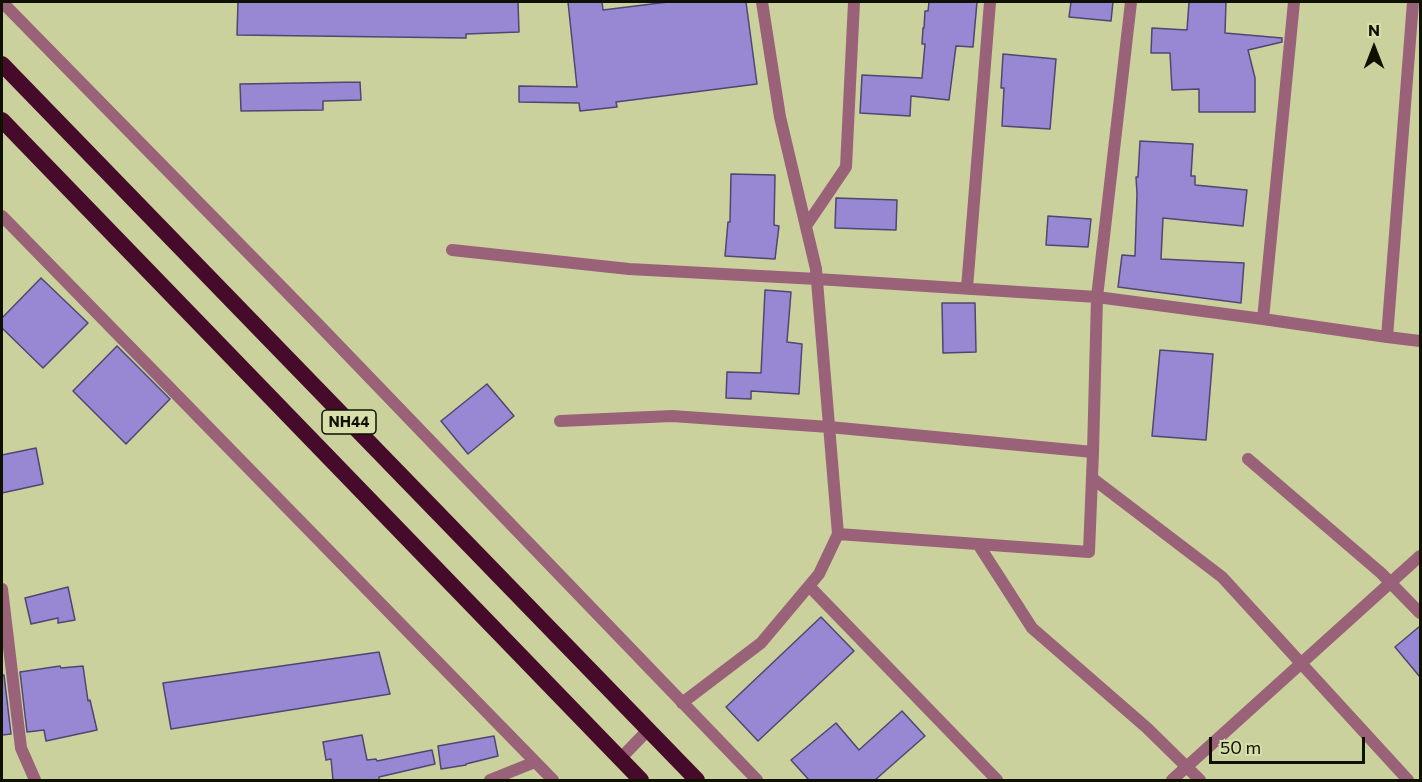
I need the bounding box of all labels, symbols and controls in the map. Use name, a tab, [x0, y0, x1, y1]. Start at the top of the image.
north arrow	[1344, 18, 1404, 78]
text: N	[1368, 20, 1380, 39]
road number: NH44	[322, 410, 376, 434]
scale bar	[1212, 725, 1368, 763]
text: 50 m	[1220, 736, 1261, 758]

